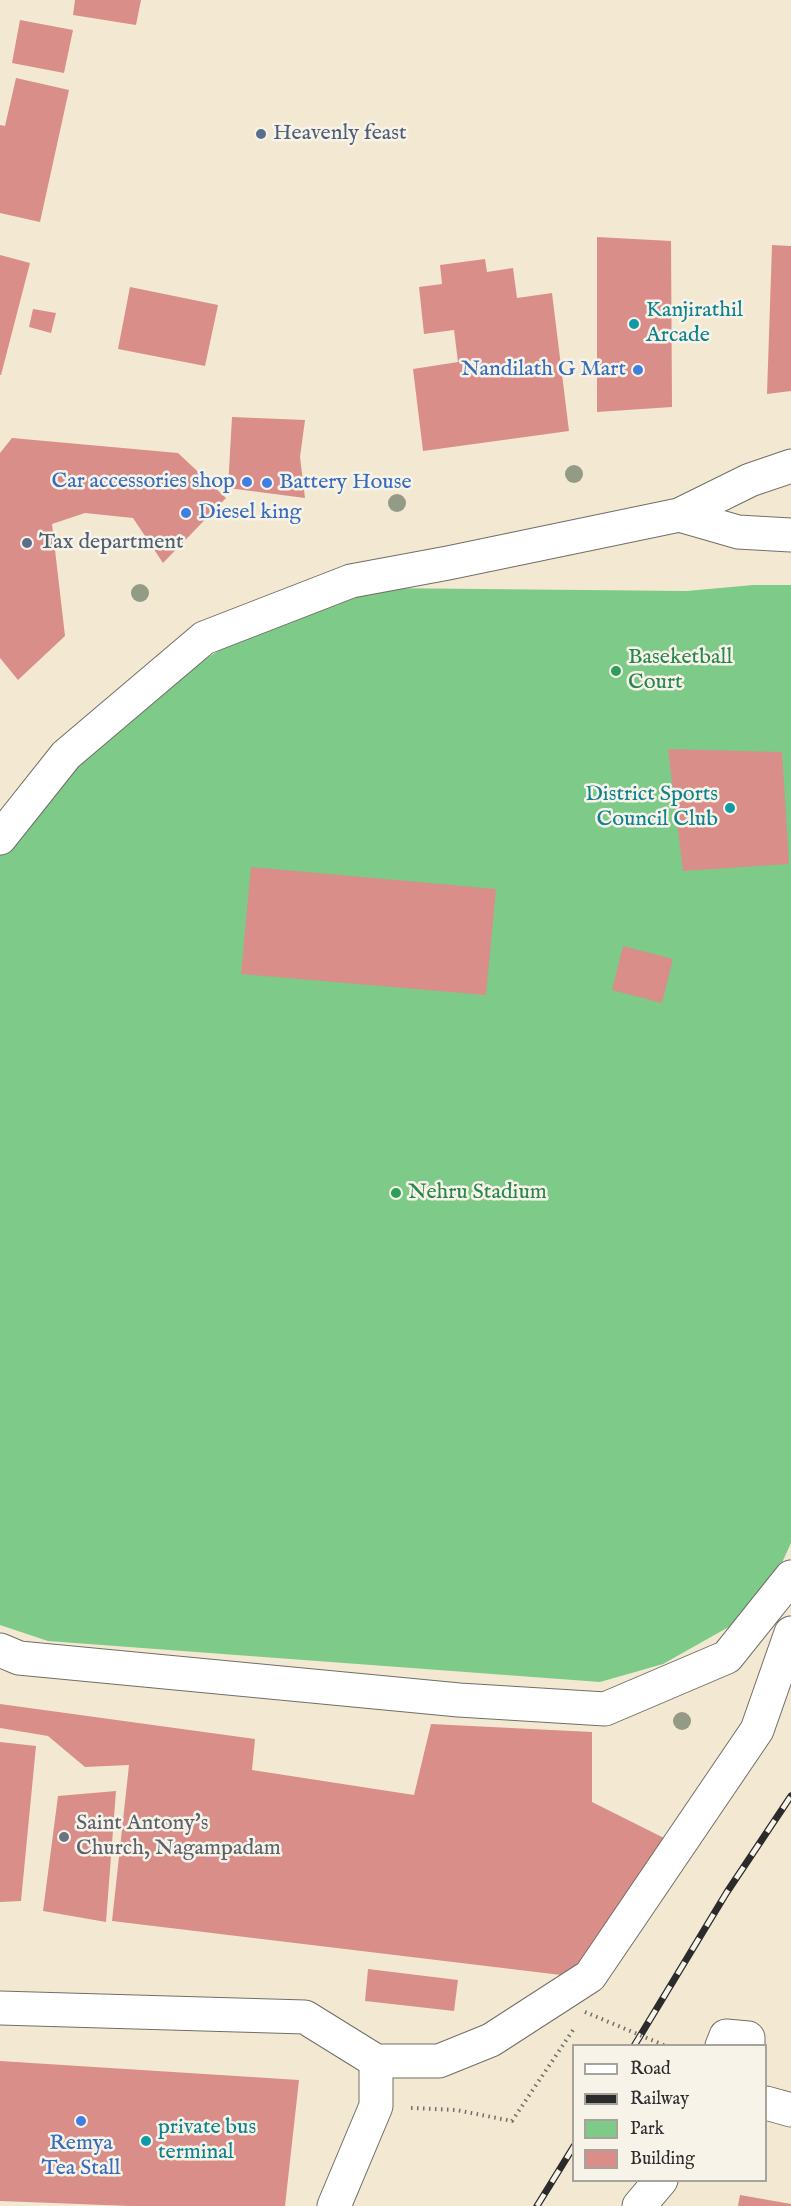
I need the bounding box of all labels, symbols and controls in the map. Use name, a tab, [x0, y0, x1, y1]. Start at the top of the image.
place label: Heavenly feast	[273, 121, 407, 147]
marker: Heavenly feast	[254, 127, 268, 141]
place label: Kanjirathil Arcade	[646, 298, 743, 350]
marker: Kanjirathil Arcade	[627, 317, 641, 331]
place label: Nandilath G Mart	[461, 357, 626, 383]
marker: Nandilath G Mart	[631, 363, 645, 377]
place label: Car accessories shop	[51, 469, 235, 495]
place label: Battery House	[279, 470, 412, 496]
marker: Car accessories shop	[240, 475, 254, 489]
marker: Battery House	[260, 476, 274, 490]
place label: Diesel king	[198, 500, 302, 526]
marker: Diesel king	[179, 506, 193, 520]
place label: Tax department	[39, 530, 183, 556]
marker: Tax department	[20, 536, 34, 550]
place label: Baseketball Court	[628, 645, 732, 696]
marker: Baseketball Court	[609, 664, 623, 678]
place label: District Sports Council Club	[585, 782, 718, 834]
marker: District Sports Council Club	[723, 801, 737, 815]
place label: Nehru Stadium	[408, 1180, 547, 1206]
marker: Nehru Stadium	[389, 1186, 403, 1200]
place label: Saint Antony's Church, Nagampadam	[76, 1811, 281, 1862]
marker: Saint Antony's Church, Nagampadam	[57, 1830, 71, 1844]
legend	[572, 2044, 767, 2182]
text: Road	[630, 2058, 671, 2081]
text: Railway	[630, 2088, 689, 2111]
marker: Remya Tea Stall	[74, 2114, 88, 2128]
place label: private bus terminal	[158, 2115, 256, 2166]
text: Park	[630, 2118, 664, 2141]
place label: Remya Tea Stall	[42, 2131, 120, 2182]
marker: private bus terminal	[139, 2134, 153, 2148]
text: Building	[630, 2148, 695, 2171]

